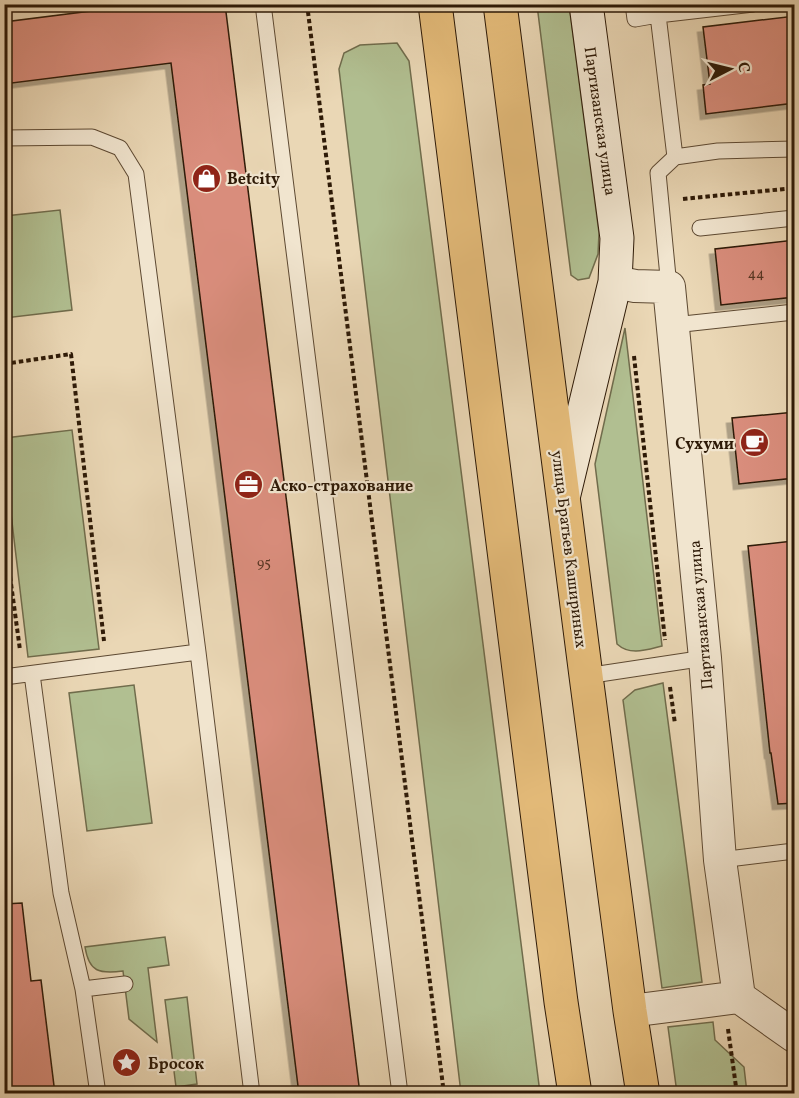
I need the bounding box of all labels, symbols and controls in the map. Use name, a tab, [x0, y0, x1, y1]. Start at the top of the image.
north arrow	[700, 39, 760, 99]
street label: Партизанская улица	[578, 45, 620, 197]
text: С	[731, 61, 754, 74]
shop icon: Betcity	[190, 162, 222, 194]
place label: Betcity	[227, 169, 280, 191]
house number: 44	[748, 265, 764, 284]
cafe icon: Сухуми	[739, 427, 771, 459]
place label: Сухуми	[675, 434, 734, 456]
street label: улица Братьев Кашириных	[545, 449, 591, 649]
office icon: Аско-страхование	[233, 469, 265, 501]
place label: Аско-страхование	[270, 476, 413, 498]
street label: Партизанская улица	[684, 539, 719, 691]
house number: 95	[257, 554, 271, 573]
place icon: Бросок	[111, 1047, 143, 1079]
place label: Бросок	[148, 1054, 204, 1076]

